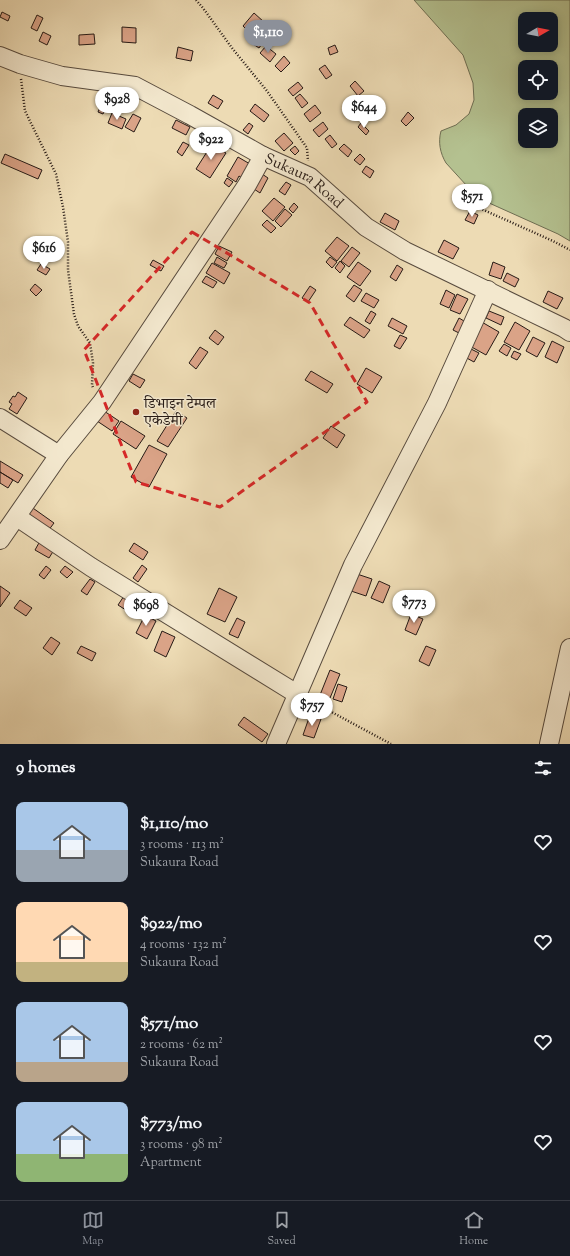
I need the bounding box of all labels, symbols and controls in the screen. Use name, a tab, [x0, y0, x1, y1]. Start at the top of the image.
north arrow	[518, 12, 558, 52]
map controls	[518, 12, 558, 148]
pin: $1,110	[235, 20, 301, 54]
text: $1,110	[253, 24, 283, 42]
button: locate	[518, 60, 558, 100]
pin: $928	[93, 87, 141, 121]
text: $928	[104, 91, 130, 109]
pin: $644	[340, 95, 388, 129]
text: $644	[351, 99, 377, 117]
button: layers	[518, 108, 558, 148]
pin: $922	[187, 127, 235, 161]
text: $922	[198, 131, 224, 149]
street label: Sukaura Road	[261, 149, 348, 214]
pin: $571	[448, 184, 496, 218]
text: $571	[461, 188, 483, 206]
pin: $616	[20, 236, 68, 270]
text: $616	[32, 240, 56, 258]
place label: डिभाइन टेम्पल एकेडेमी	[143, 394, 217, 432]
marker: डिभाइन टेम्पल एकेडेमी	[131, 407, 141, 417]
pin: $773	[390, 590, 438, 624]
pin: $698	[122, 593, 170, 627]
text: $773	[401, 594, 427, 612]
text: $698	[133, 597, 159, 615]
pin: $757	[288, 693, 336, 727]
text: $757	[300, 697, 324, 715]
text: 9 homes	[16, 756, 75, 780]
icon: filters	[532, 757, 554, 779]
text: $1,110/mo	[140, 812, 208, 836]
icon: home	[48, 818, 96, 866]
icon: heart	[532, 831, 554, 853]
text: 3 rooms · 113 m²	[140, 836, 224, 854]
text: Sukaura Road	[140, 854, 218, 872]
text: $922/mo	[140, 912, 202, 936]
icon: home	[48, 918, 96, 966]
icon: heart	[532, 931, 554, 953]
text: 4 rooms · 132 m²	[140, 936, 227, 954]
text: Sukaura Road	[140, 954, 218, 972]
text: $571/mo	[140, 1012, 198, 1036]
icon: home	[48, 1018, 96, 1066]
icon: heart	[532, 1031, 554, 1053]
text: 2 rooms · 62 m²	[140, 1036, 223, 1054]
text: Sukaura Road	[140, 1054, 218, 1072]
text: $773/mo	[140, 1112, 202, 1136]
icon: home	[48, 1118, 96, 1166]
icon: heart	[532, 1131, 554, 1153]
text: 3 rooms · 98 m²	[140, 1136, 223, 1154]
text: Apartment	[140, 1154, 201, 1172]
tab: Map	[82, 1209, 104, 1249]
tab: Saved	[267, 1209, 296, 1249]
tab: Home	[459, 1209, 488, 1249]

